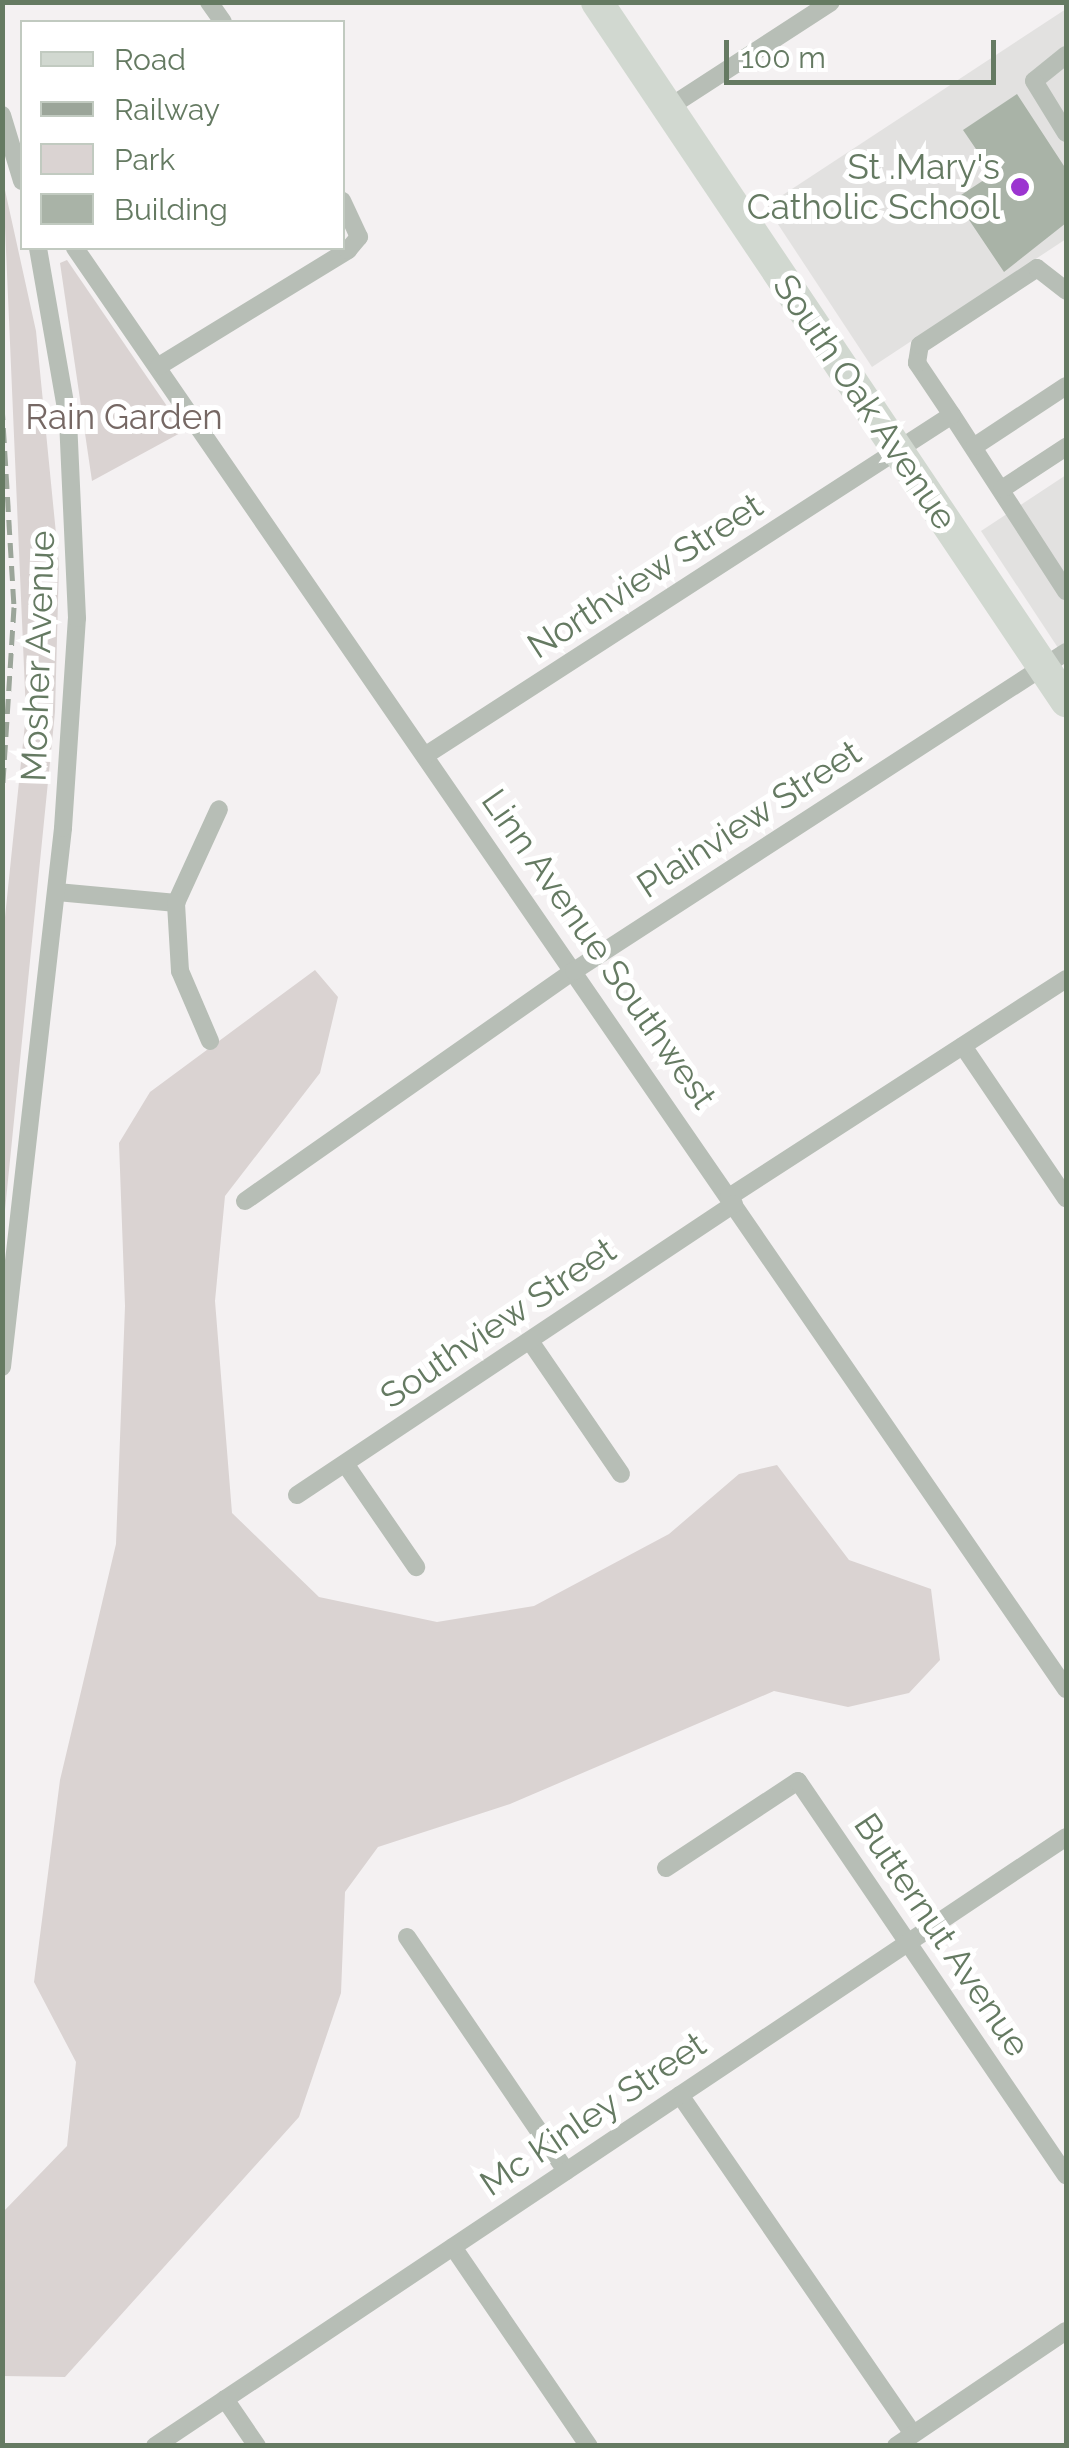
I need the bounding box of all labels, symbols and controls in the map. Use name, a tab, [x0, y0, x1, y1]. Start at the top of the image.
legend	[20, 20, 345, 250]
scale bar	[729, 20, 1002, 82]
text: 100 m	[741, 40, 826, 75]
text: Road	[114, 42, 186, 77]
text: Railway	[114, 92, 220, 127]
text: Park	[114, 142, 175, 177]
place label: St .Mary's Catholic School	[747, 146, 1000, 228]
marker: St .Mary's Catholic School	[1009, 176, 1031, 198]
text: Building	[114, 192, 228, 227]
street label: South Oak Avenue	[764, 266, 966, 538]
park label: Rain Garden	[25, 396, 223, 438]
street label: Northview Street	[519, 484, 771, 668]
street label: Mosher Avenue	[13, 529, 63, 783]
street label: Plainview Street	[629, 731, 869, 907]
street label: Linn Avenue Southwest	[473, 781, 725, 1117]
street label: Southview Street	[372, 1229, 624, 1417]
street label: Butternut Avenue	[845, 1805, 1039, 2065]
street label: Mc Kinley Street	[472, 2023, 714, 2205]

